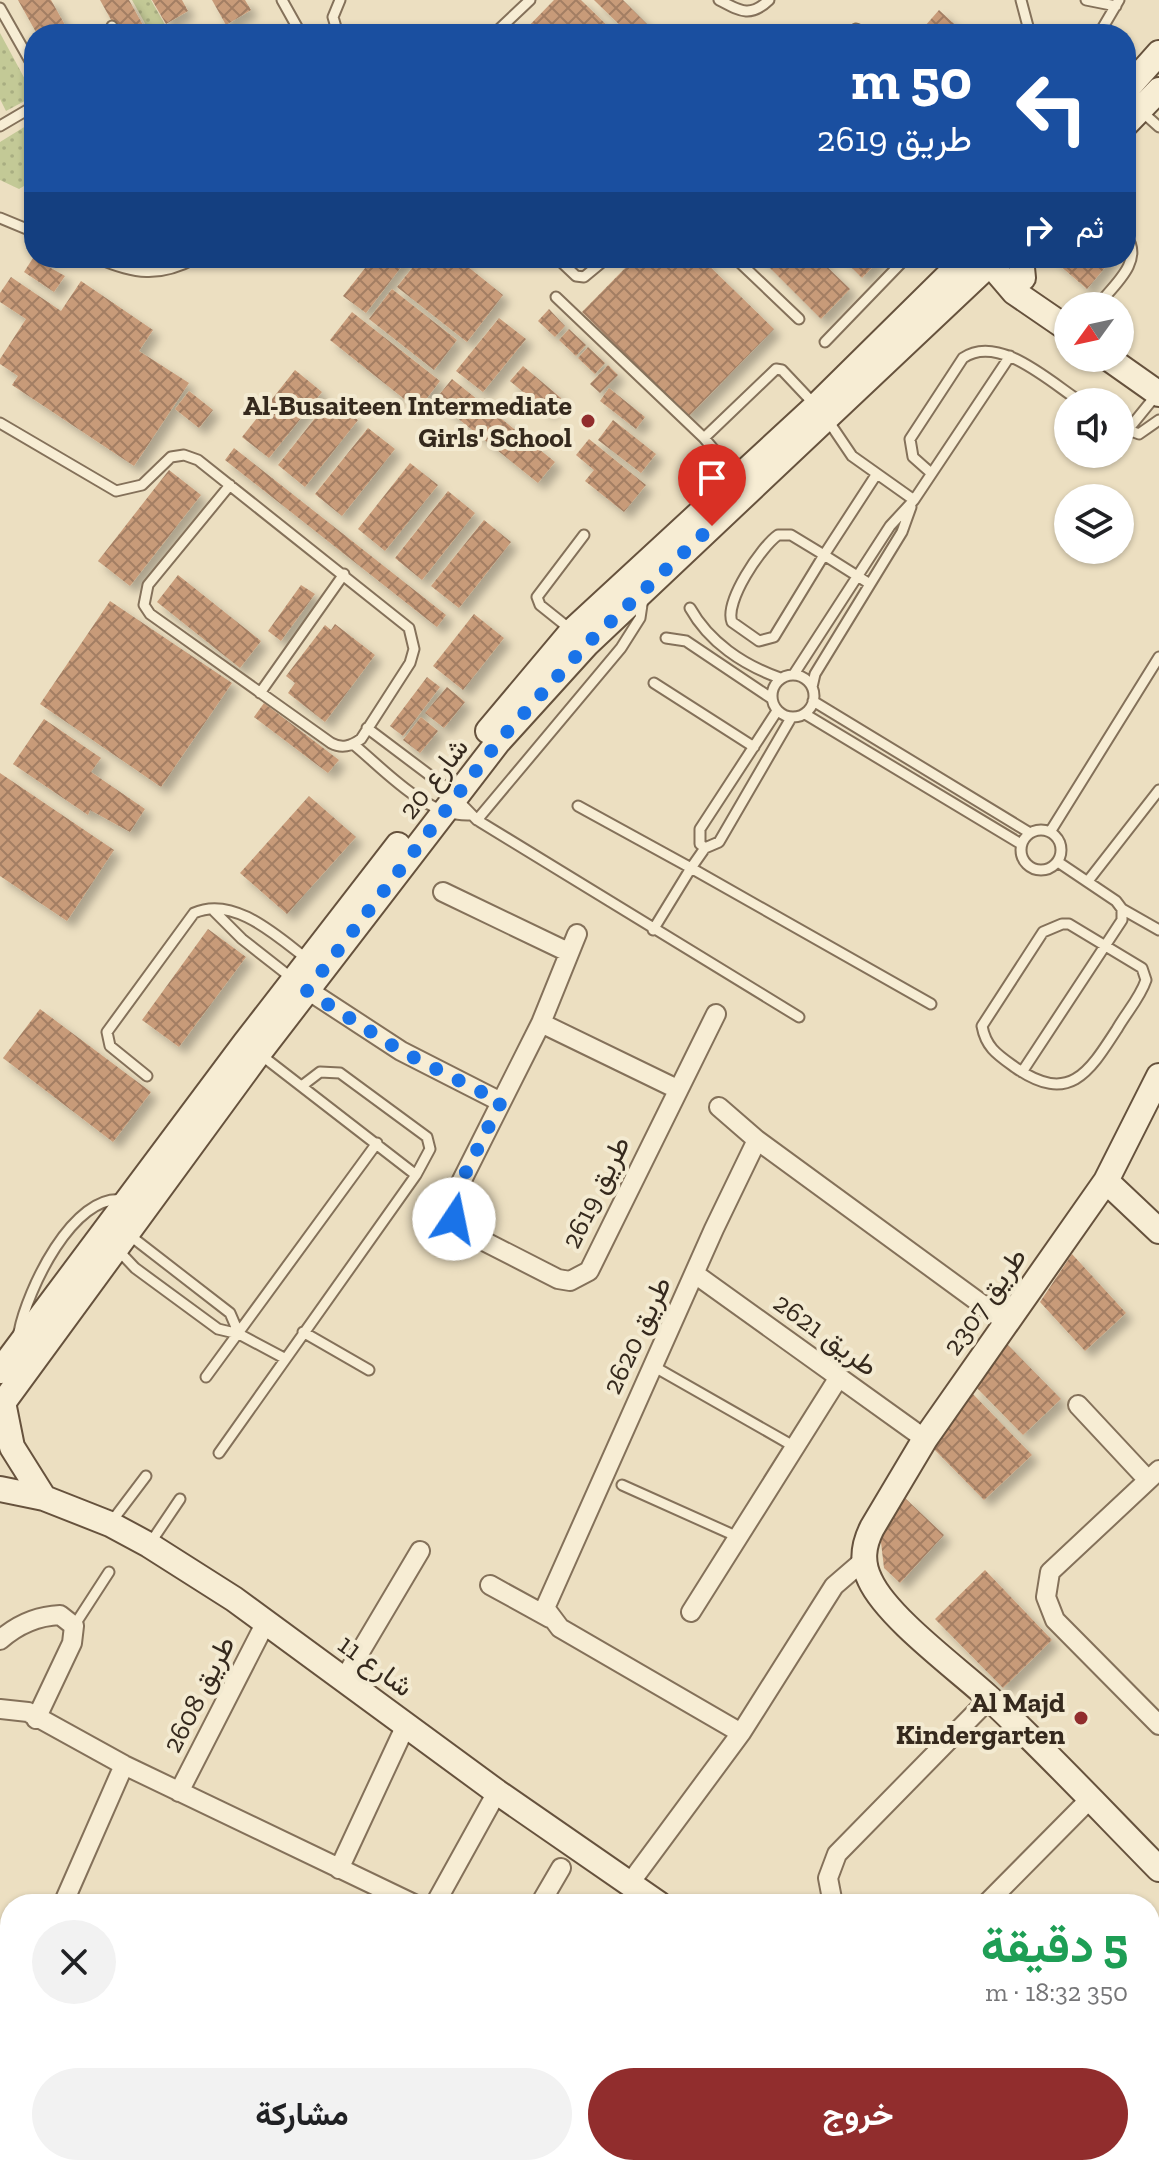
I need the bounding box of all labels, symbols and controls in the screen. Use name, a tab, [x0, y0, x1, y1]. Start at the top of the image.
text: 50 m	[851, 46, 972, 113]
icon: left	[1000, 56, 1104, 160]
text: طريق 2619	[817, 117, 972, 160]
icon: right	[1016, 208, 1060, 252]
text: ثم	[1076, 210, 1104, 246]
north arrow	[1054, 292, 1134, 372]
map controls	[1054, 292, 1134, 564]
button: sound	[1054, 388, 1134, 468]
place label: Al-Busaiteen Intermediate Girls' School	[243, 389, 572, 454]
marker: Al-Busaiteen Intermediate Girls' School	[579, 412, 597, 430]
pin	[678, 444, 746, 526]
icon: arrive	[690, 456, 734, 500]
button: layers	[1054, 484, 1134, 564]
street label: شارع 20	[392, 731, 477, 826]
street label: طريق 2619	[554, 1131, 638, 1254]
position arrow	[412, 1177, 496, 1261]
street label: طريق 2307	[936, 1241, 1034, 1362]
street label: طريق 2620	[595, 1271, 679, 1400]
street label: طريق 2621	[767, 1286, 884, 1384]
street label: شارع 11	[331, 1627, 419, 1705]
street label: طريق 2608	[155, 1631, 243, 1758]
place label: Al Majd Kindergarten	[896, 1686, 1065, 1751]
marker: Al Majd Kindergarten	[1072, 1709, 1090, 1727]
text: 5 دقيقة	[981, 1917, 1128, 1974]
button: close	[32, 1920, 116, 2004]
text: 350 m · 18:32	[985, 1976, 1128, 2008]
button: مشاركة	[32, 2068, 572, 2160]
button: خروج	[588, 2068, 1128, 2160]

